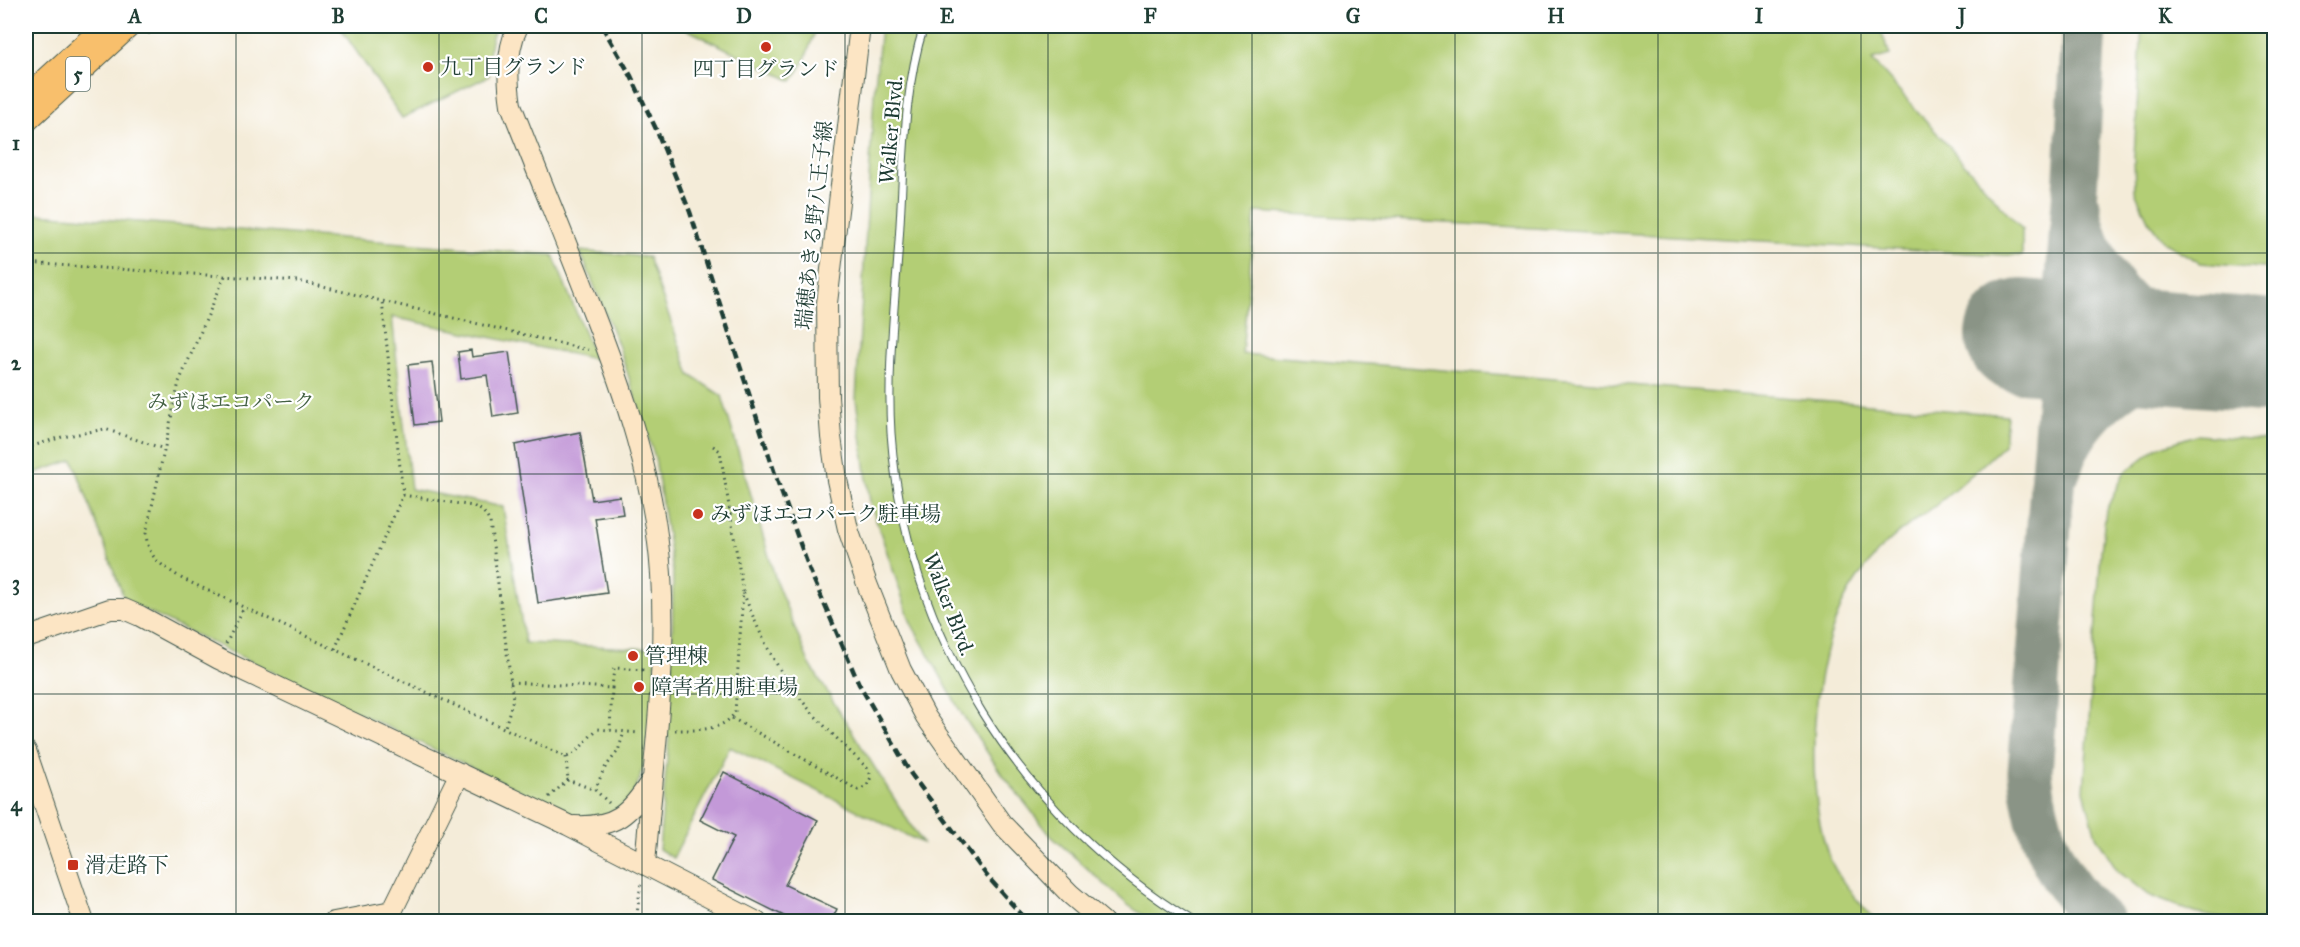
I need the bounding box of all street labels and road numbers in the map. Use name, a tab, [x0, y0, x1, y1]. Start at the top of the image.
road number: 5	[66, 57, 90, 91]
street label: Walker Blvd.	[873, 75, 909, 185]
street label: 瑞穂あきる野八王子線	[790, 119, 838, 331]
street label: Walker Blvd.	[917, 549, 981, 659]

